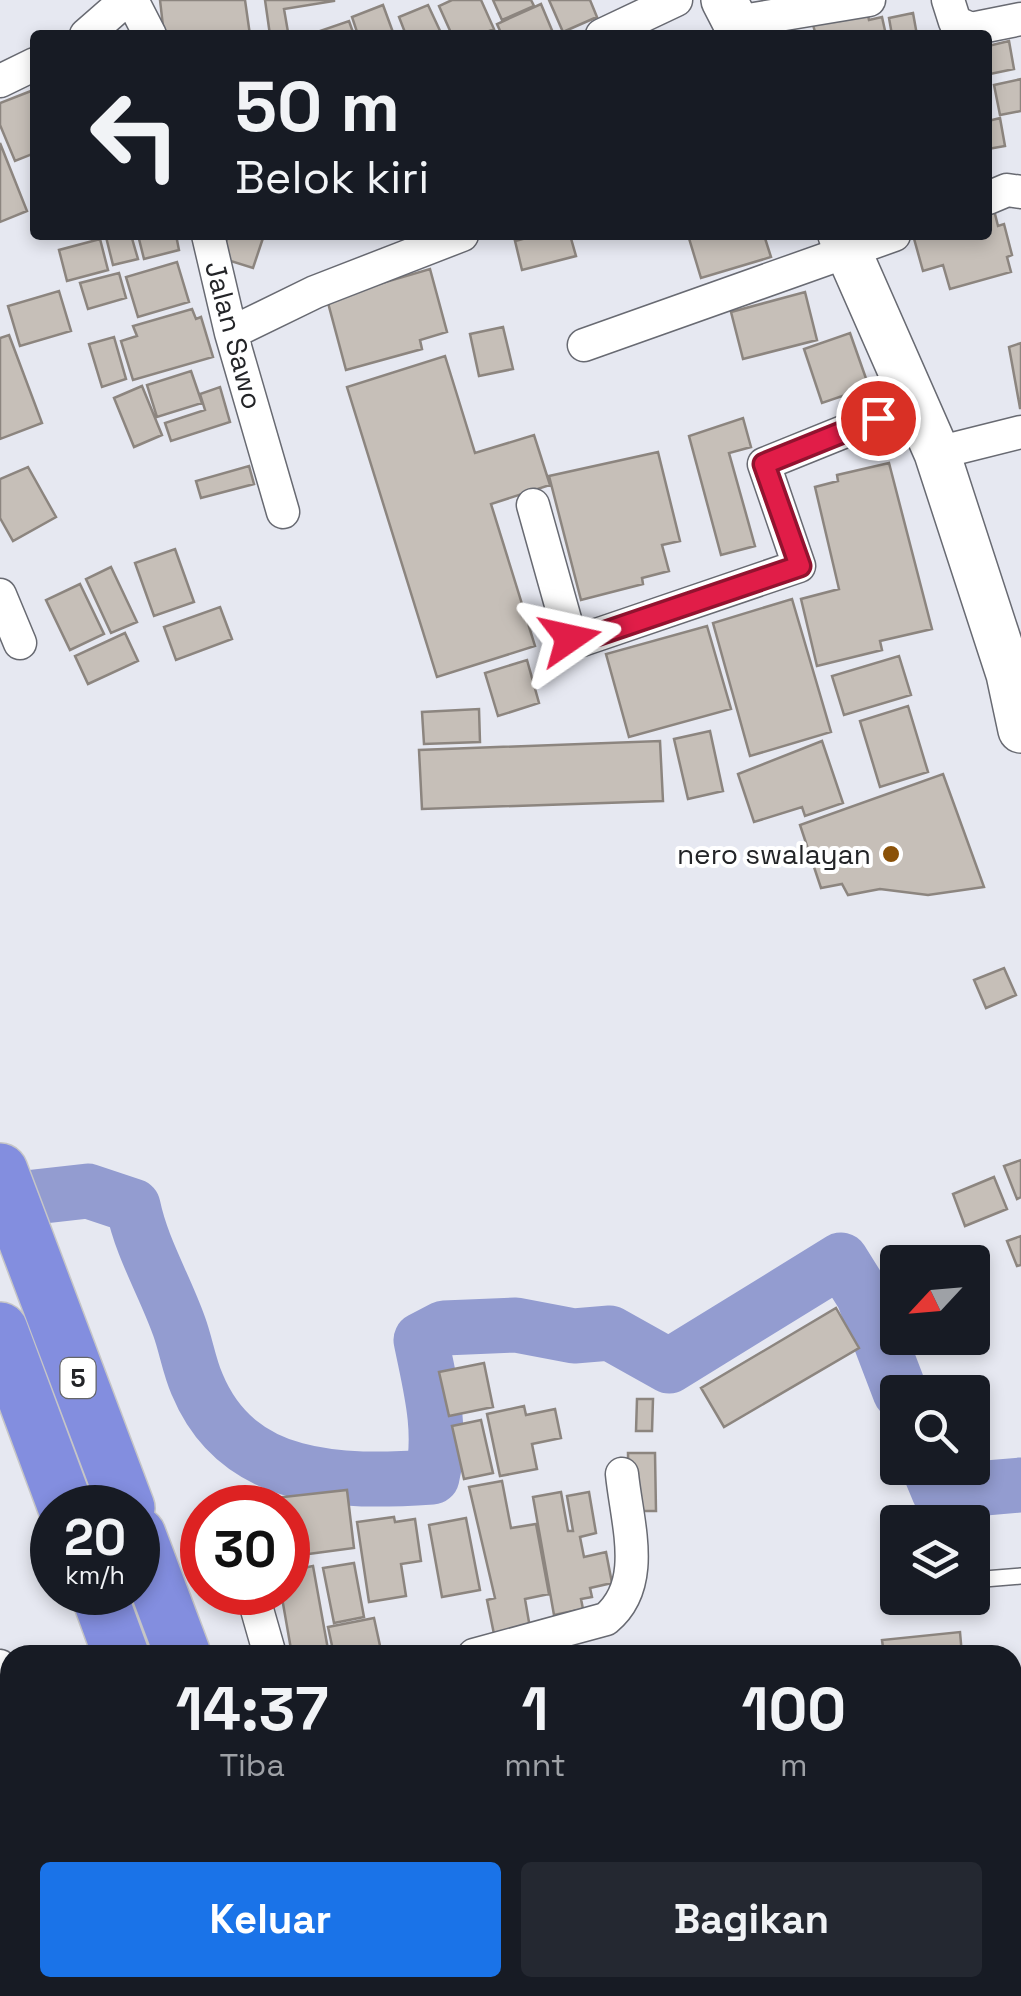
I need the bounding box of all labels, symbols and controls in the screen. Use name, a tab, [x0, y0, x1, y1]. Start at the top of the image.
text: 50 m	[235, 62, 400, 151]
icon: left	[70, 70, 200, 200]
text: Belok kiri	[235, 149, 429, 206]
street label: Jalan Sawo	[197, 257, 271, 413]
pin	[836, 376, 921, 461]
icon: arrive	[851, 391, 906, 446]
position arrow	[518, 586, 622, 690]
place label: nero swalayan	[677, 836, 871, 872]
marker: nero swalayan	[880, 843, 902, 865]
north arrow	[880, 1245, 990, 1355]
map controls	[880, 1245, 990, 1615]
road number: 5	[60, 1358, 96, 1398]
button: search	[880, 1375, 990, 1485]
speed limit sign: 30	[180, 1485, 310, 1615]
button: layers	[880, 1505, 990, 1615]
text: 20	[64, 1506, 126, 1570]
text: km/h	[65, 1559, 125, 1591]
text: 14:37	[176, 1671, 329, 1748]
text: 1	[521, 1671, 549, 1748]
text: 100	[741, 1671, 846, 1748]
text: Tiba	[219, 1745, 285, 1785]
text: mnt	[504, 1745, 566, 1785]
text: m	[780, 1745, 808, 1785]
button: Keluar	[40, 1862, 501, 1977]
button: Bagikan	[521, 1862, 982, 1977]

